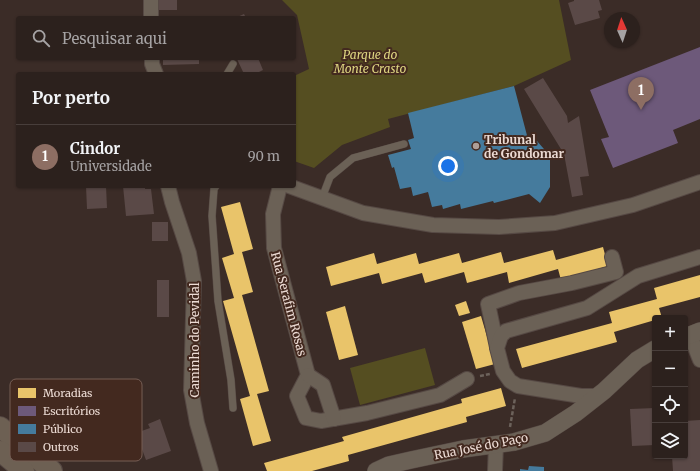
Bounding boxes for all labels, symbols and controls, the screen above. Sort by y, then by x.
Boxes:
north arrow [604,12,640,48]
search box [16,16,296,60]
icon: search [30,27,52,49]
text: Pesquisar aqui [62,29,167,48]
park label: Parque do Monte Crasto [333,47,406,76]
pin: 1 [628,77,654,110]
text: Por perto [32,87,110,109]
place label: Tribunal de Gondomar [484,132,564,161]
text: Cindor [70,139,120,158]
marker: Tribunal de Gondomar [471,141,481,151]
text: 1 [42,148,48,165]
text: 90 m [248,148,280,165]
your location [438,156,458,176]
text: Universidade [70,158,152,175]
street label: Rua Serafim Rosas [268,250,310,358]
street label: Caminho do Pevidal [187,282,202,398]
map controls [652,315,688,459]
button: + [652,315,688,351]
button: − [652,351,688,387]
legend [10,379,142,461]
text: Moradias [43,386,93,400]
button: locate [652,387,688,423]
text: Escritórios [43,404,100,418]
text: Público [43,422,83,436]
button: layers [652,423,688,459]
street label: Rua José do Paço [433,430,529,462]
text: Outros [43,440,79,454]

